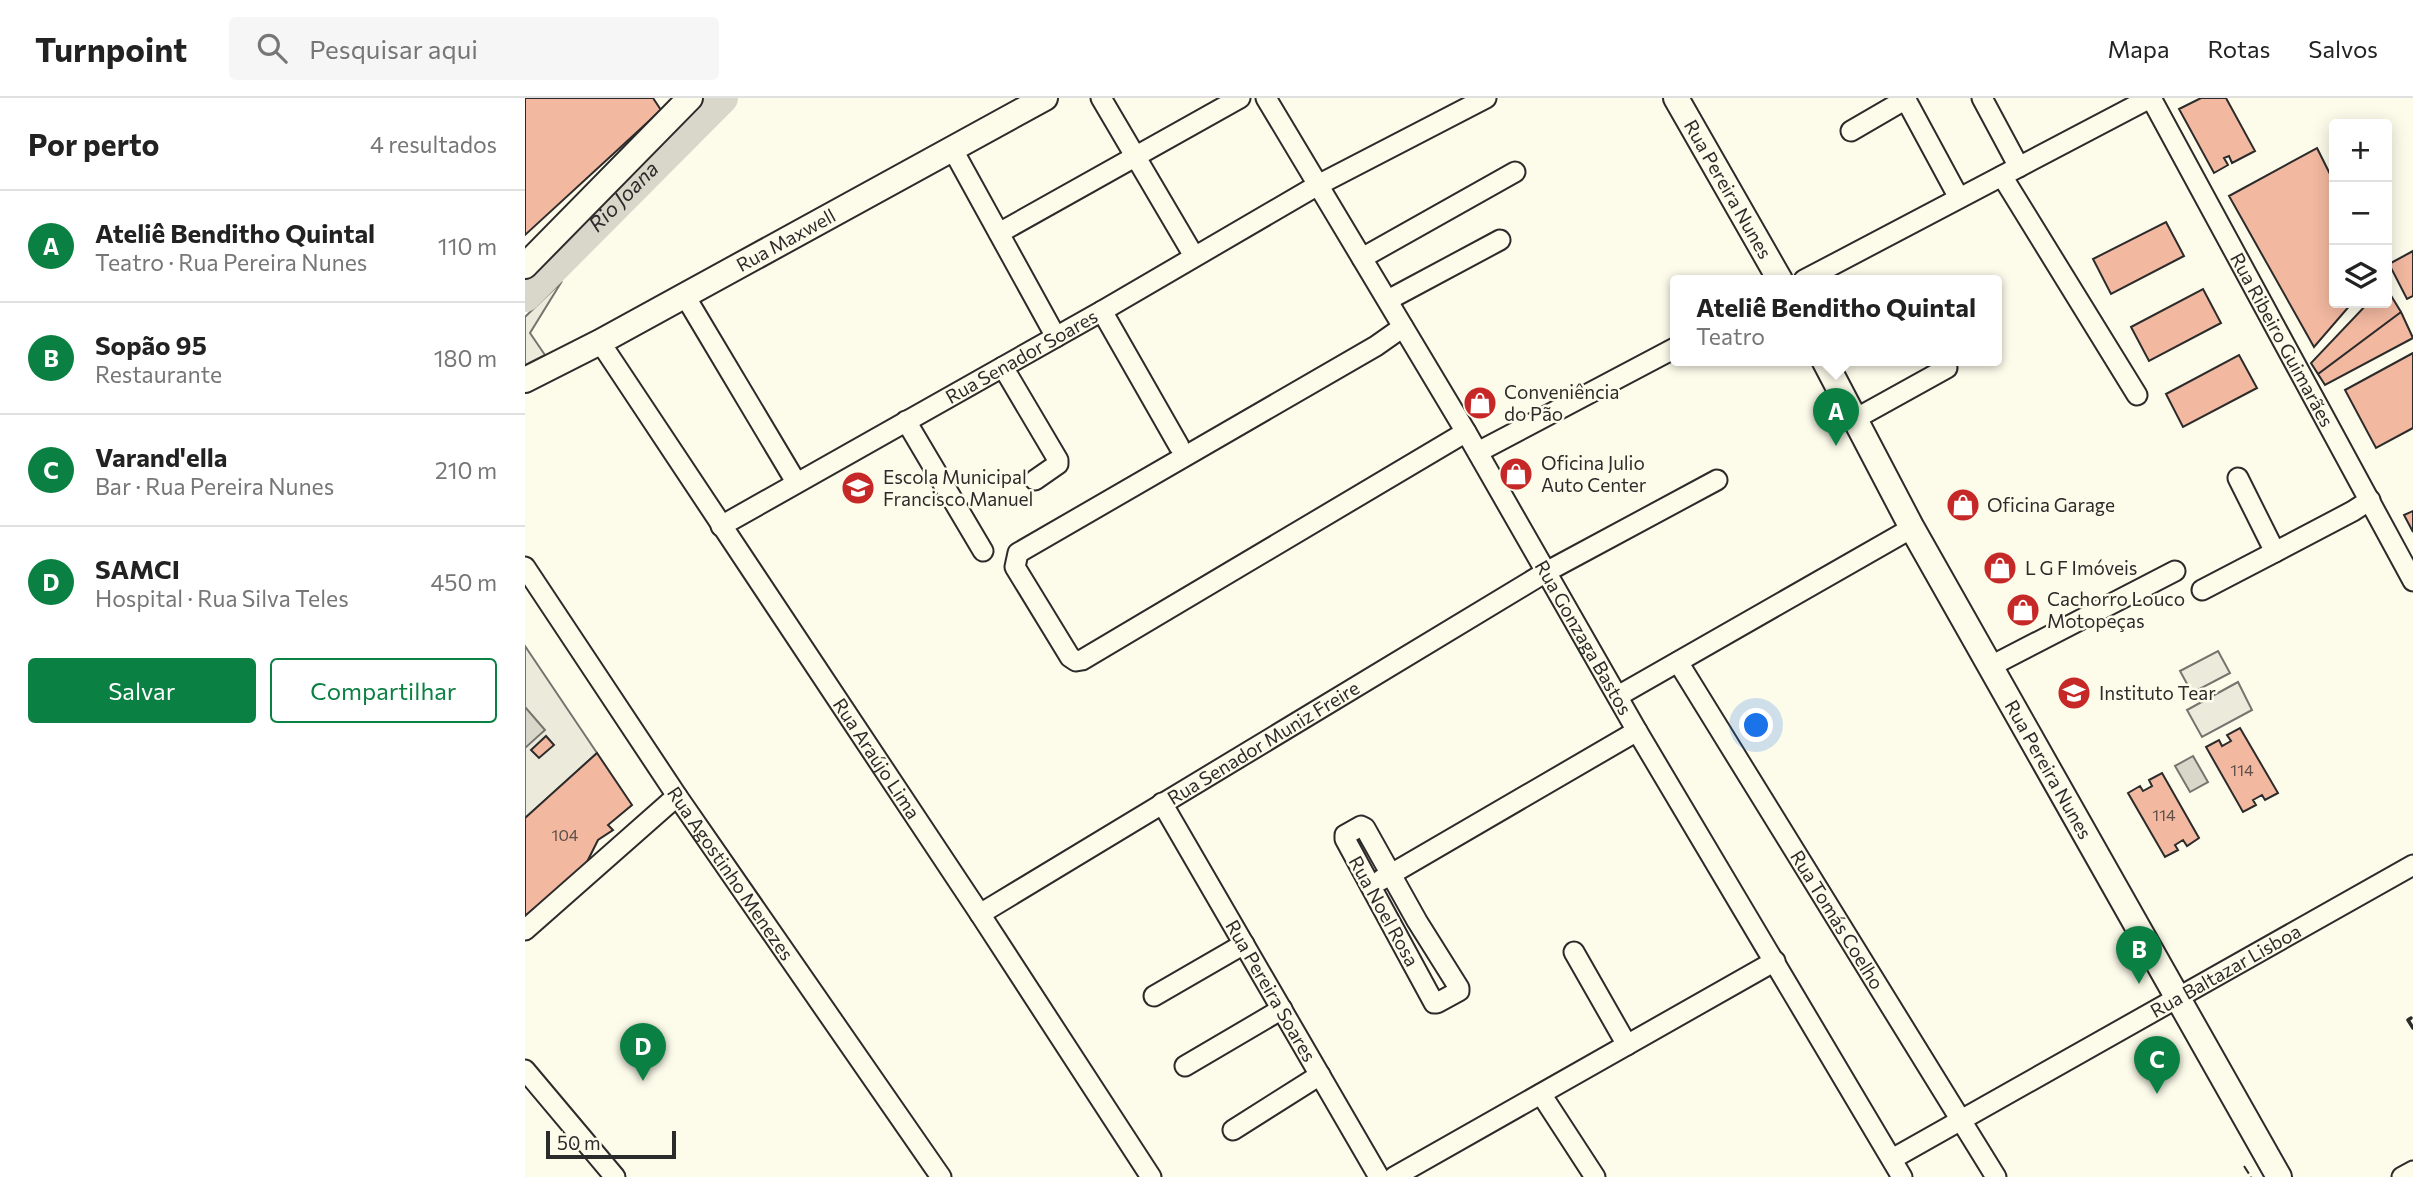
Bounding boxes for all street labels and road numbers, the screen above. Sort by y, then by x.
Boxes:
street label: Rua Pereira Nunes [1680,115,1777,262]
street label: Rua Maxwell [732,203,839,276]
street label: Rua Ribeiro Guimarães [2226,248,2339,431]
street label: Rua Senador Soares [941,304,1101,408]
street label: Rua Gonzaga Bastos [1531,556,1637,719]
street label: Rua Senador Muniz Freire [1163,676,1363,809]
street label: Rua Araújo Lima [829,693,925,823]
street label: Rua Pereira Nunes [2001,696,2097,843]
street label: Rua Agostinho Menezes [663,782,799,964]
street label: Rua Tomás Coelho [1786,846,1889,993]
street label: Rua Noel Rosa [1345,851,1424,970]
street label: Rua Pereira Soares [1221,915,1321,1065]
street label: Rua Baltazar Lisboa [2146,919,2305,1022]

